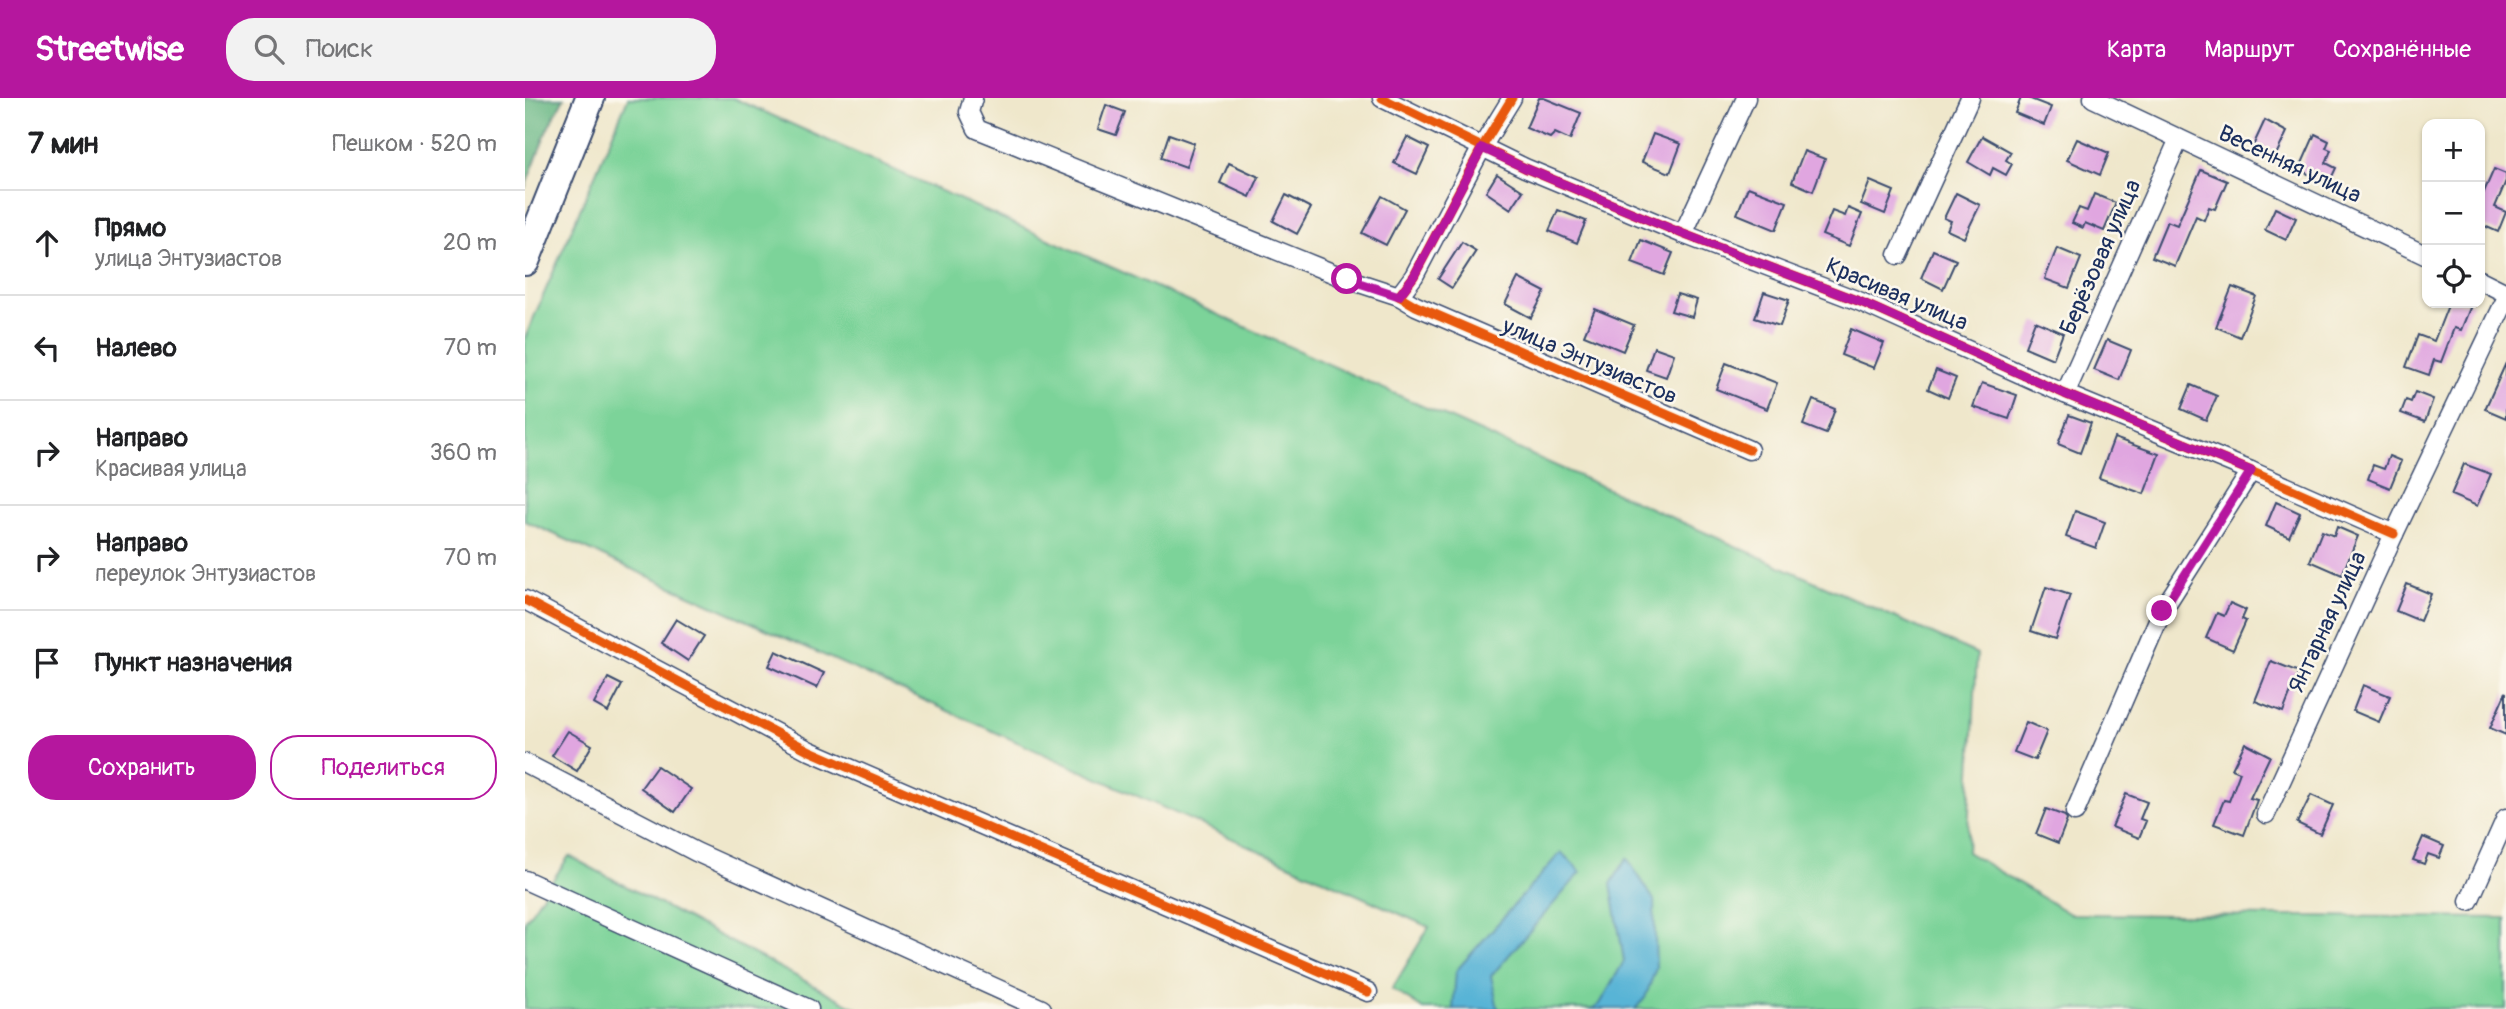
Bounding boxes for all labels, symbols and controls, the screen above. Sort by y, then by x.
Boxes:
search box [226,18,716,81]
text: Streetwise [35,29,184,70]
icon: search [250,30,288,68]
text: Поиск [306,33,373,65]
text: Карта [2107,35,2166,64]
text: Маршрут [2204,35,2295,64]
text: Сохранённые [2333,35,2471,64]
street label: Весенняя улица [2214,118,2366,210]
map controls [2422,119,2485,308]
button: + [2422,119,2485,182]
text: 7 мин [28,125,98,162]
text: Пешком · 520 m [332,129,497,158]
street label: Берёзовая улица [2053,175,2147,339]
button: − [2422,182,2485,245]
text: Прямо [95,212,166,244]
icon: ahead [28,224,66,262]
text: 20 m [443,228,497,257]
text: улица Энтузиастов [95,244,282,273]
button: locate [2422,245,2485,308]
street label: Красивая улица [1821,251,1973,337]
route start [1331,263,1362,294]
street label: улица Энтузиастов [1497,311,1682,411]
icon: left [28,329,66,367]
text: Налево [95,332,177,364]
text: 70 m [444,333,497,362]
text: Направо [95,422,188,454]
icon: right [28,434,66,472]
text: 360 m [430,438,497,467]
text: Красивая улица [95,454,247,483]
text: Направо [95,527,188,559]
icon: right [28,539,66,577]
text: 70 m [444,543,497,572]
street label: Янтарная улица [2282,546,2372,698]
text: переулок Энтузиастов [95,559,316,588]
route end [2146,595,2177,626]
icon: arrive [28,644,66,682]
text: Пункт назначения [95,647,292,679]
button: Сохранить [28,735,256,800]
button: Поделиться [270,735,497,800]

